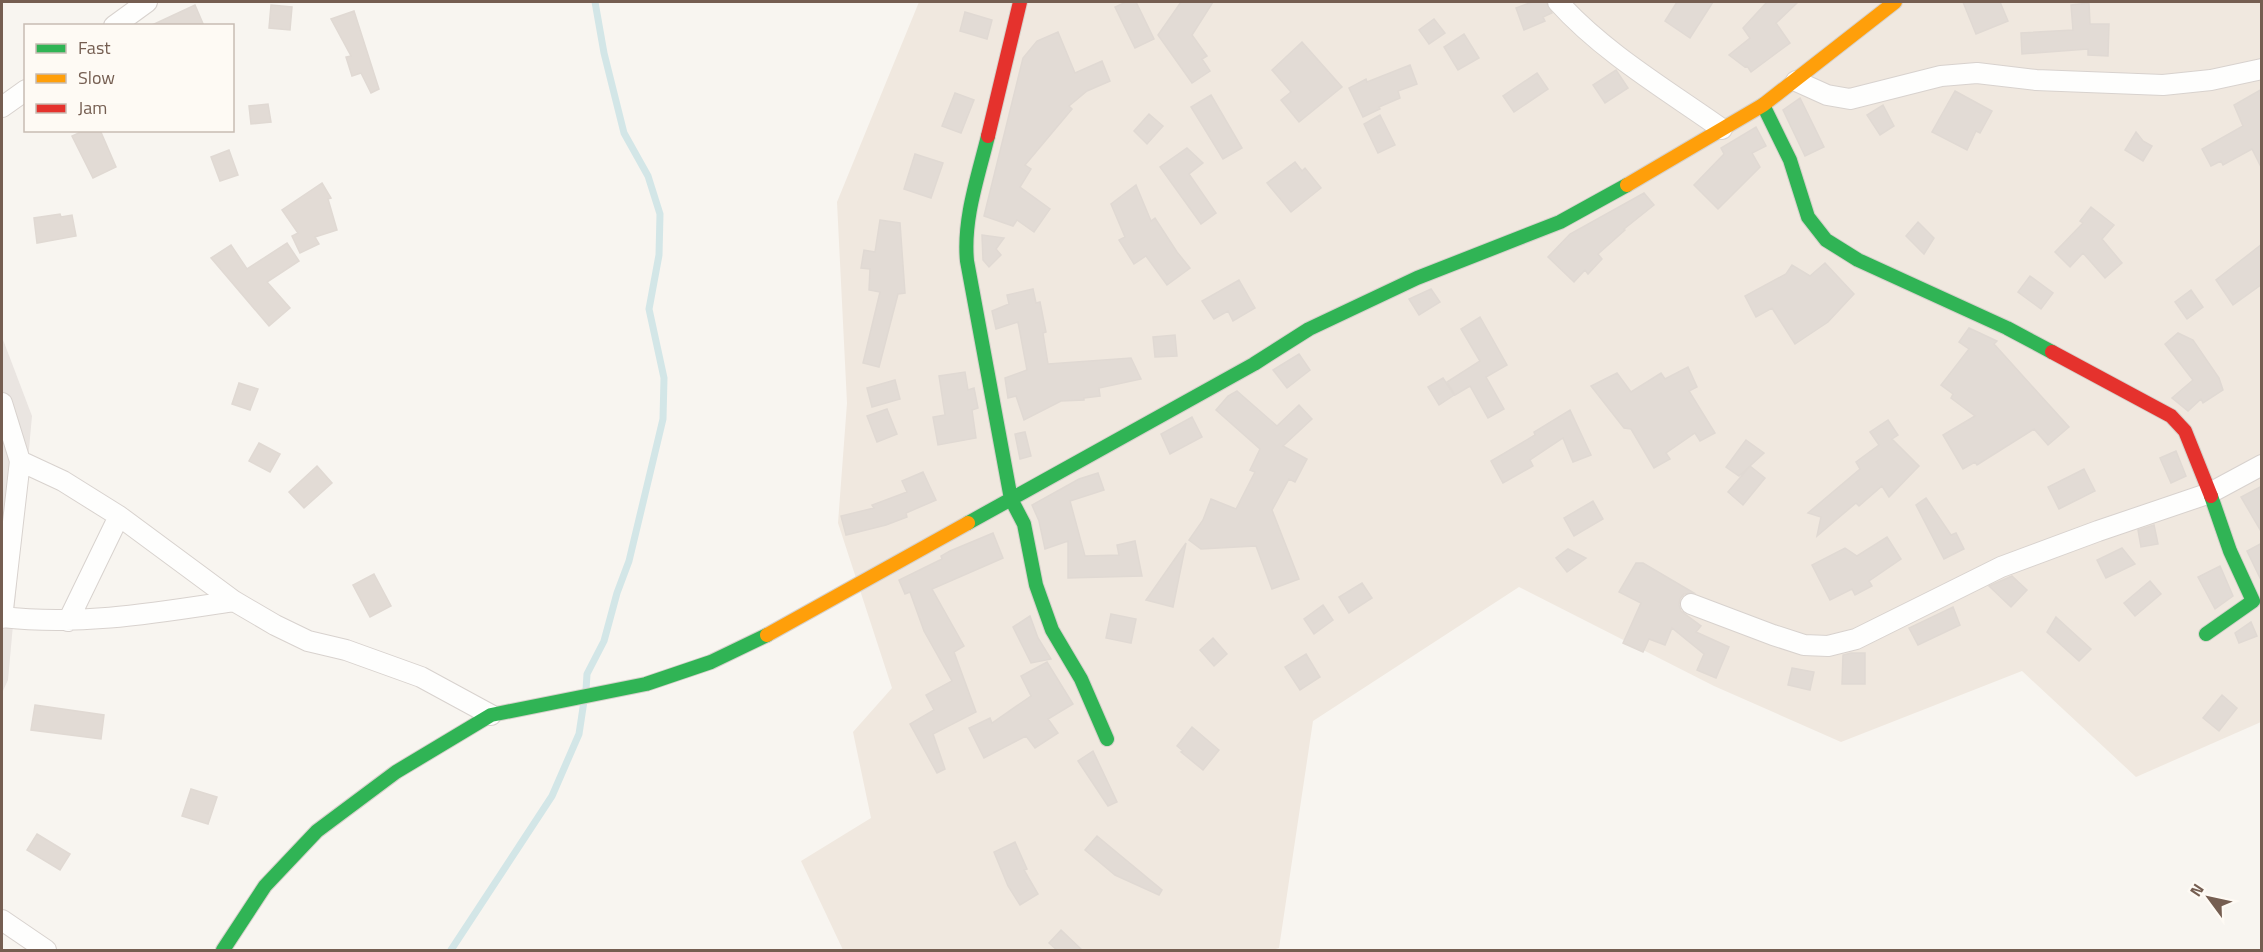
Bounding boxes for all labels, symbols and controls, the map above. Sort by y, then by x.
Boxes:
legend [24,24,234,132]
text: Fast [78,34,111,61]
text: Slow [78,64,115,91]
text: Jam [78,94,107,121]
north arrow [2179,868,2239,928]
text: N [2183,879,2210,901]

